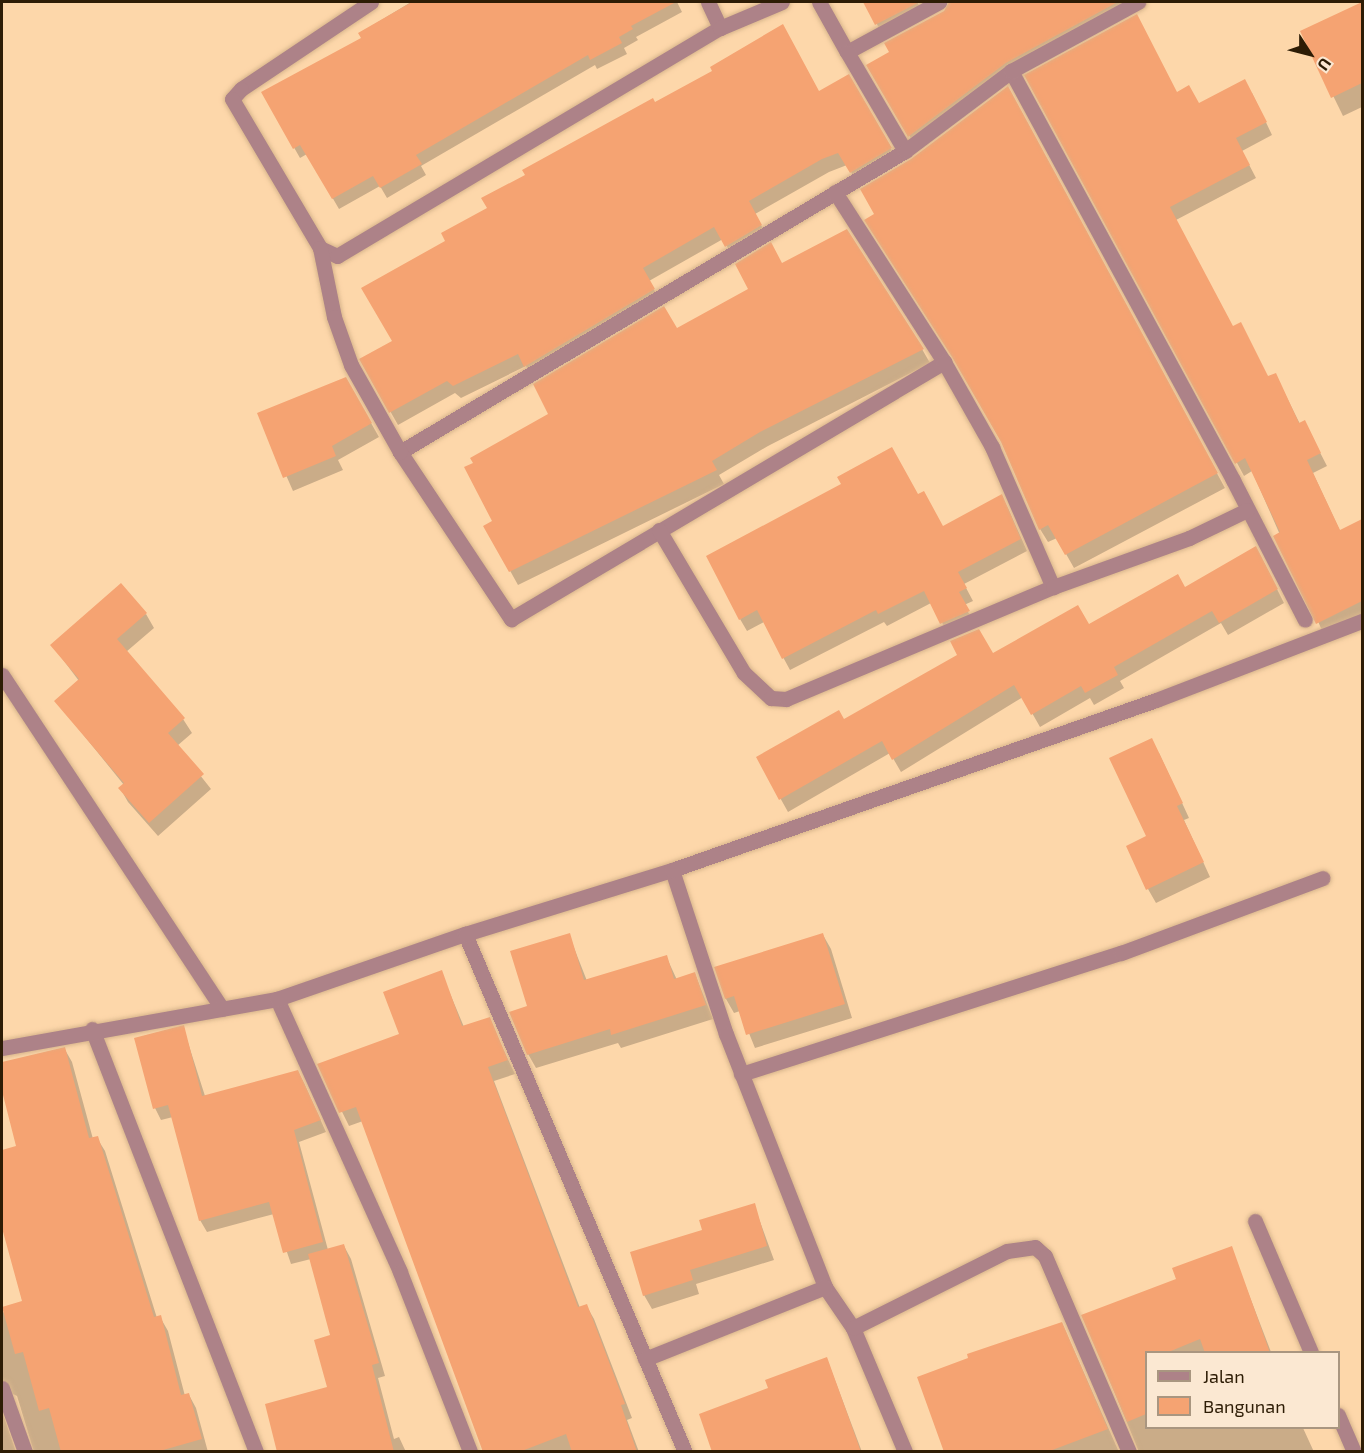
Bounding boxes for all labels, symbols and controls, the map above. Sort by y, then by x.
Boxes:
north arrow [1280,24,1340,84]
text: U [1314,55,1336,75]
legend [1145,1351,1340,1429]
text: Jalan [1203,1365,1245,1387]
text: Bangunan [1203,1395,1286,1417]

